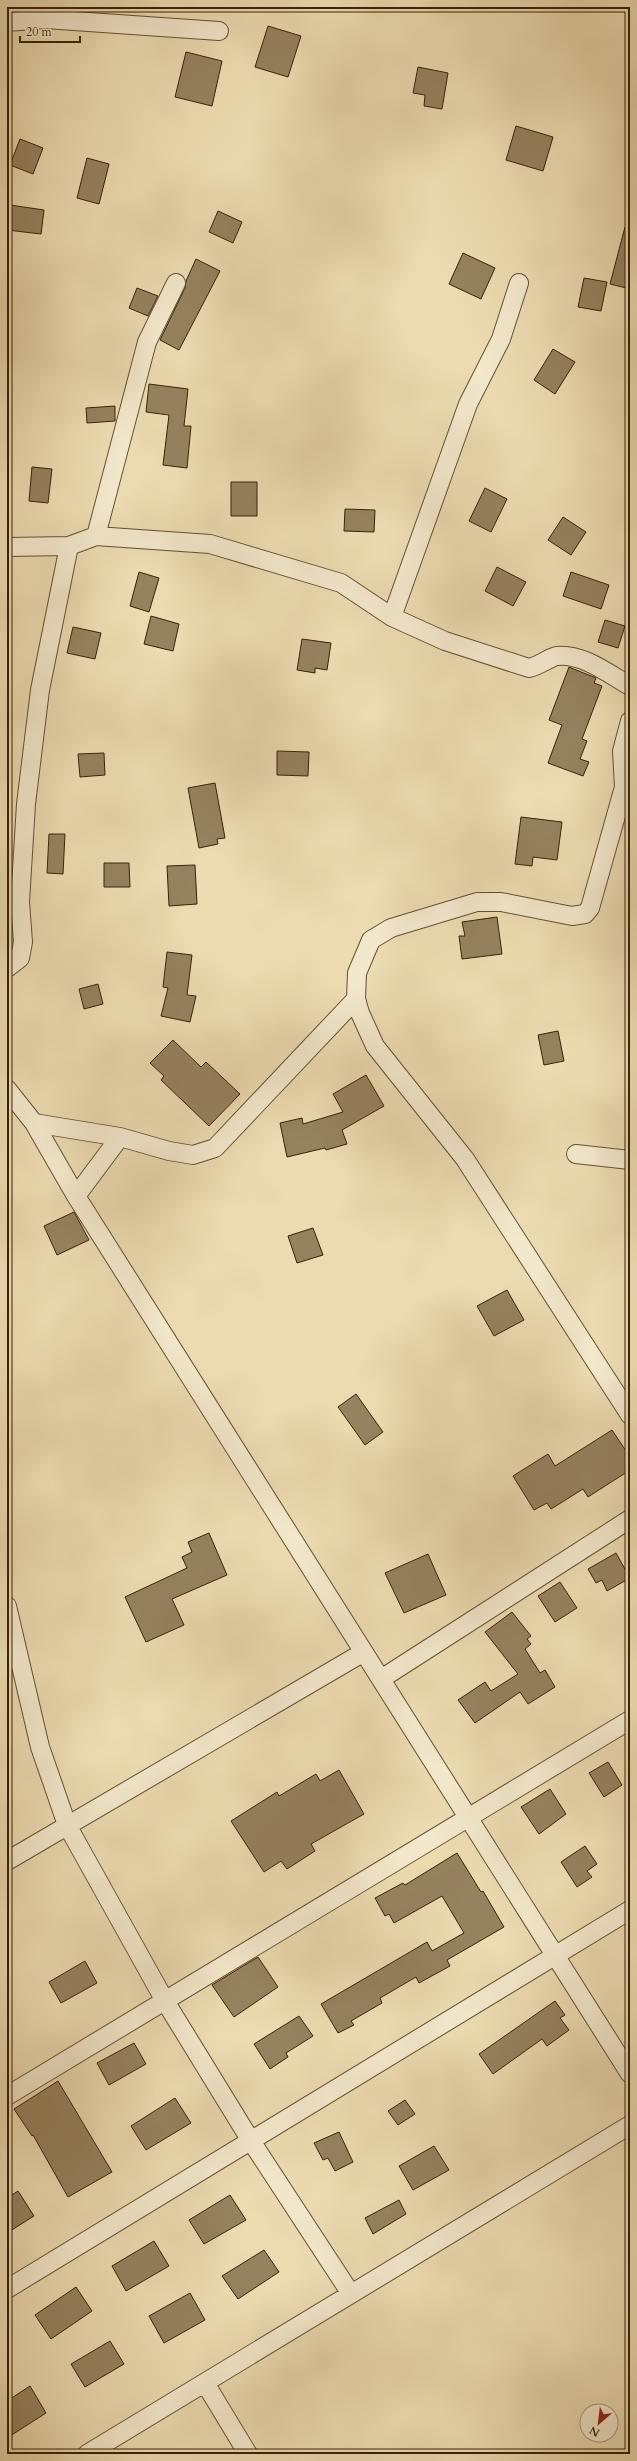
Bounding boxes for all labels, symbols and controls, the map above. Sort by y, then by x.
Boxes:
scale bar [20,18,80,44]
text: 20 m [26,24,53,40]
north arrow [579,2403,619,2443]
text: N [586,2422,602,2440]

